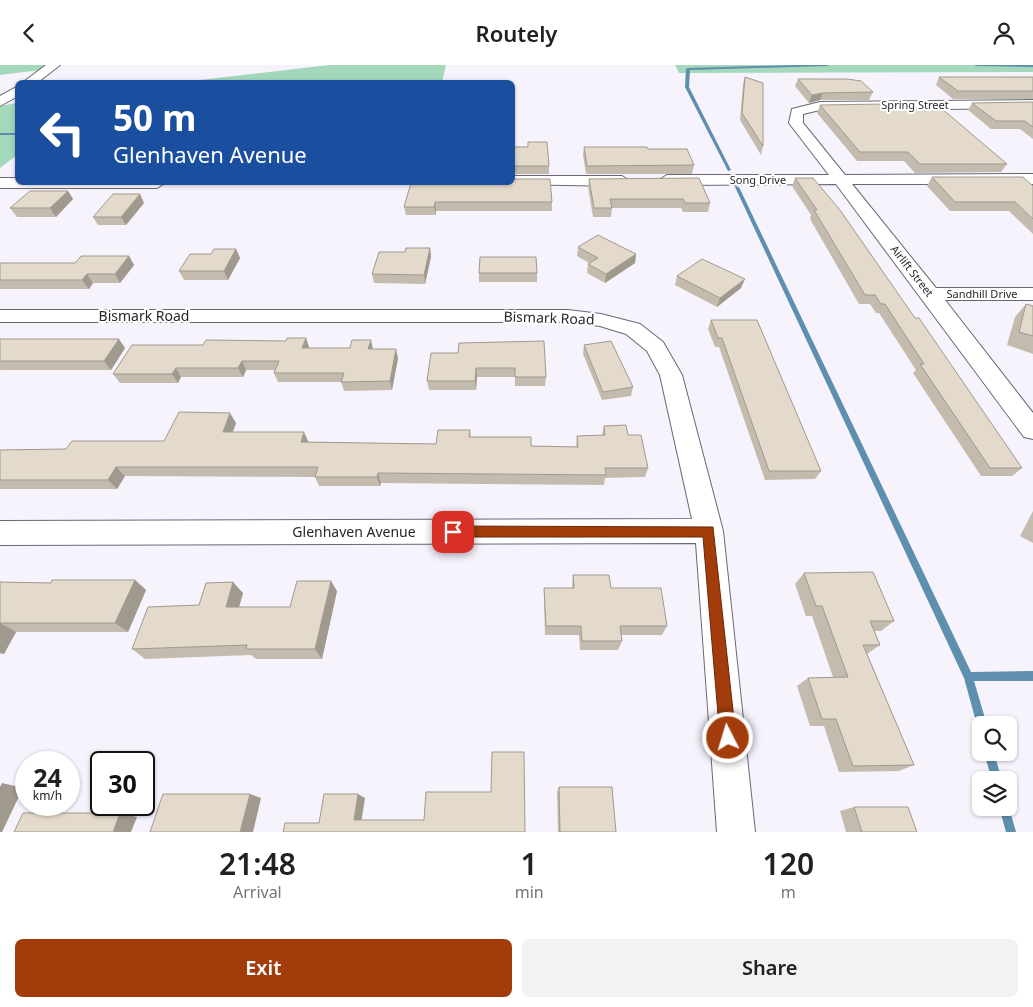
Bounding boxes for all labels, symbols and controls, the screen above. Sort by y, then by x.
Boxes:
text: Routely [476,18,557,48]
icon: back [15,19,43,47]
icon: person [990,19,1018,47]
text: 50 m [113,94,196,141]
street label: Spring Street [881,97,949,112]
icon: left [30,100,95,165]
text: Glenhaven Avenue [113,139,307,169]
street label: Song Drive [730,172,786,187]
street label: Airlift Street [888,242,937,300]
street label: Sandhill Drive [946,286,1018,301]
street label: Bismark Road [99,306,189,325]
street label: Bismark Road [503,306,595,329]
pin [432,511,474,553]
icon: arrive [439,518,467,546]
street label: Glenhaven Avenue [292,522,416,541]
position arrow [701,711,753,763]
map controls [972,716,1017,816]
button: search [972,716,1017,761]
speed limit sign: 30 [90,751,155,816]
text: 24 [33,760,62,794]
button: layers [972,771,1017,816]
text: km/h [33,787,62,804]
text: 21:48 [219,843,296,884]
text: 1 [521,843,538,884]
text: 120 [763,843,814,884]
text: Arrival [233,881,282,903]
text: min [515,881,544,903]
text: m [781,881,796,903]
button: Exit [15,939,512,997]
button: Share [522,939,1018,997]

